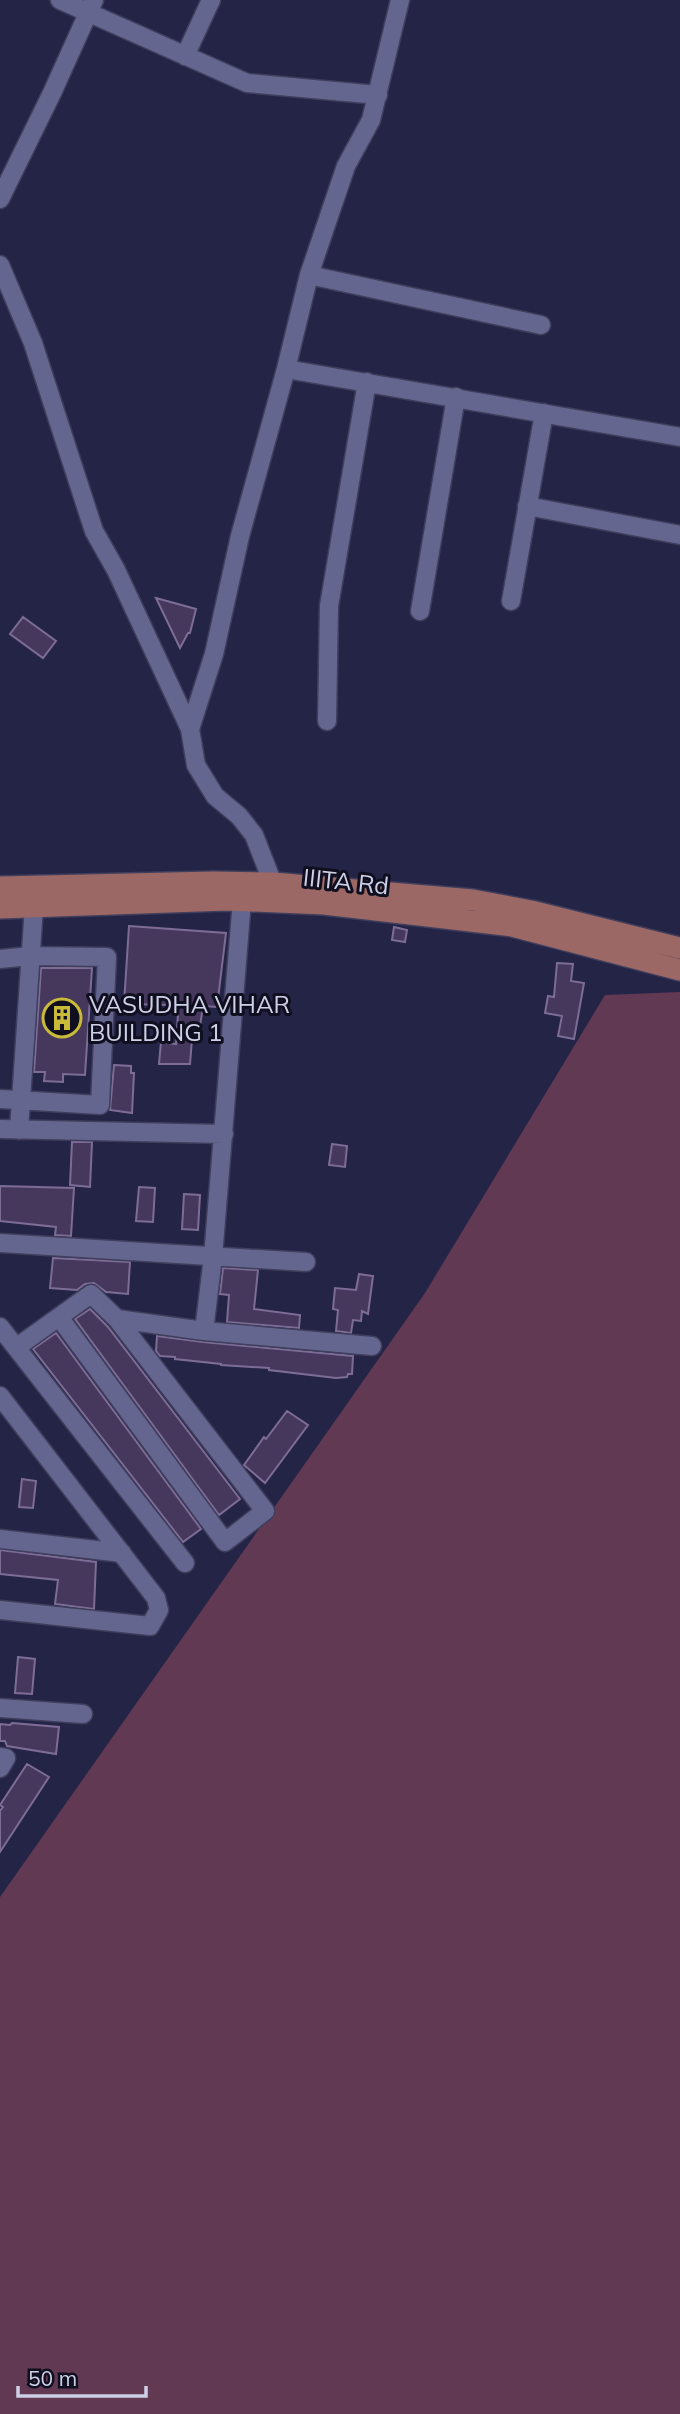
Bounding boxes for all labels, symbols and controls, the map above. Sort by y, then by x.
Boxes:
street label: IIITA Rd [302,862,390,900]
place label: VASUDHA VIHAR BUILDING 1 [89,989,290,1047]
building icon: VASUDHA VIHAR BUILDING 1 [41,997,83,1039]
scale bar [18,2354,145,2398]
text: 50 m [28,2365,77,2391]

